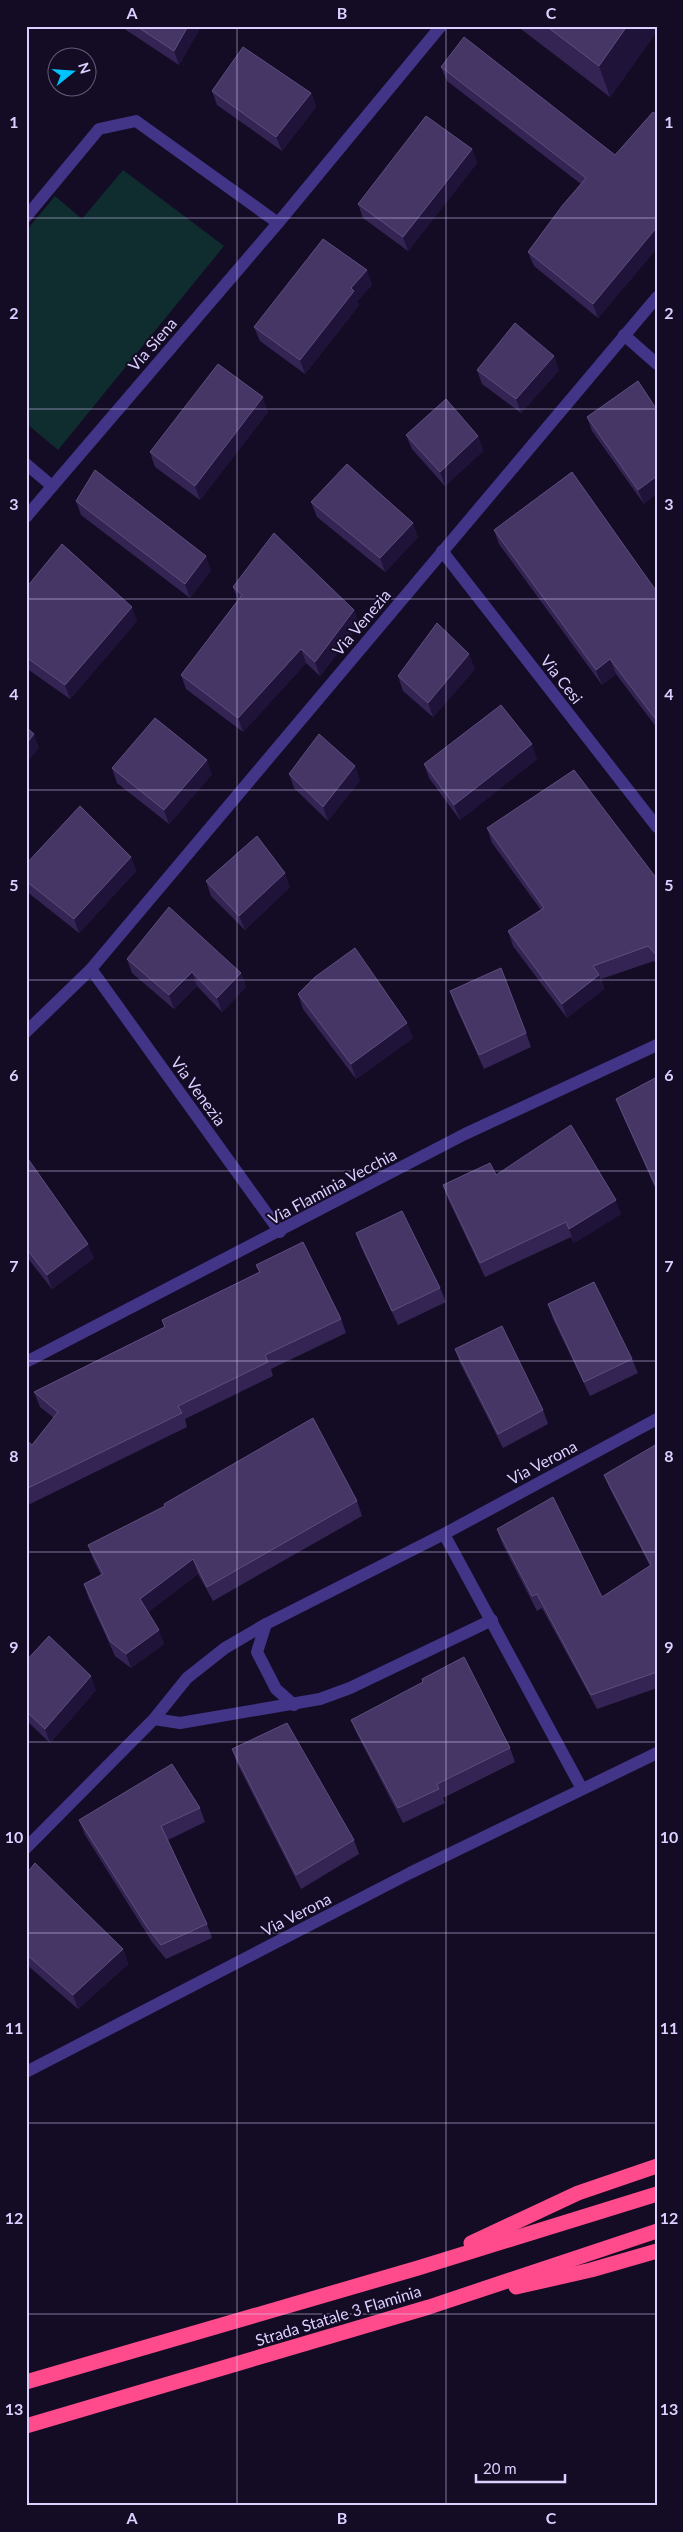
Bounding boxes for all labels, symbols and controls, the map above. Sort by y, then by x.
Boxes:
text: A [125,3,138,22]
text: B [337,3,347,22]
text: C [546,3,557,22]
north arrow [48,48,98,98]
text: N [75,60,95,76]
text: 1 [9,112,19,131]
text: 1 [664,112,674,131]
text: 2 [9,303,19,322]
text: 2 [664,303,674,322]
street label: Via Siena [124,313,180,375]
text: 3 [9,494,19,513]
text: 3 [664,494,674,513]
street label: Via Venezia [328,585,394,659]
street label: Via Cesi [537,651,587,707]
text: 4 [9,684,19,703]
text: 4 [664,684,674,703]
text: 5 [9,875,19,894]
text: 5 [664,875,674,894]
street label: Via Venezia [168,1053,230,1129]
text: 6 [9,1065,19,1084]
text: 6 [664,1065,674,1084]
street label: Via Flaminia Vecchia [265,1144,399,1228]
text: 7 [9,1256,19,1275]
text: 7 [664,1256,674,1275]
street label: Via Verona [504,1436,580,1488]
text: 8 [9,1446,19,1465]
text: 8 [664,1446,674,1465]
text: 9 [9,1637,19,1656]
text: 9 [664,1637,674,1656]
text: 10 [5,1827,23,1846]
text: 10 [660,1827,678,1846]
street label: Via Verona [258,1888,334,1940]
text: 11 [5,2018,23,2037]
text: 11 [660,2018,678,2037]
text: 12 [5,2208,23,2227]
text: 12 [660,2208,678,2227]
street label: Strada Statale 3 Flaminia [253,2281,423,2349]
text: 13 [5,2399,23,2418]
text: 13 [660,2399,678,2418]
scale bar [476,2452,564,2484]
text: 20 m [483,2459,517,2477]
text: A [125,2508,138,2527]
text: B [337,2508,347,2527]
text: C [546,2508,557,2527]

